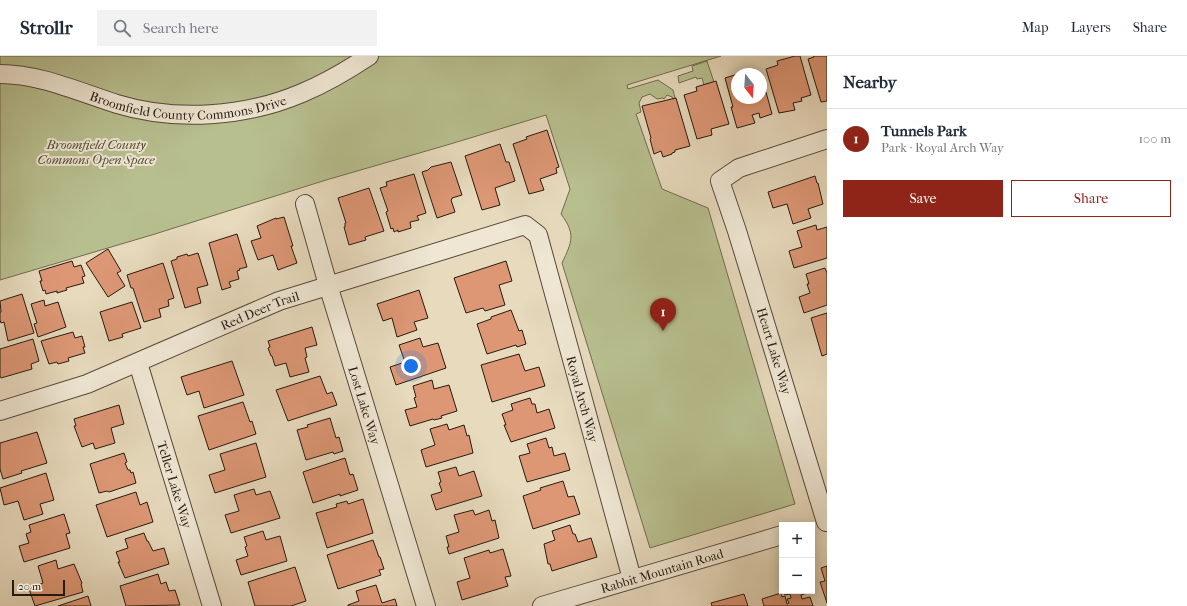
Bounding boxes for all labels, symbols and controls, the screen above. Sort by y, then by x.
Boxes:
search box [97,10,377,46]
text: Strollr [20,17,73,39]
icon: search [111,17,133,39]
text: Search here [143,19,219,37]
text: Map [1022,19,1049,36]
text: Layers [1071,19,1111,36]
text: Share [1133,19,1167,36]
north arrow [731,68,767,104]
text: Nearby [843,72,897,92]
street label: Broomfield County Commons Drive [88,88,289,122]
text: Tunnels Park [881,122,967,140]
text: 1 [854,131,858,146]
text: 100 m [1138,131,1171,146]
park label: Broomfield County Commons Open Space [37,137,155,167]
text: Park · Royal Arch Way [881,140,1004,155]
button: Save [843,180,1003,217]
button: Share [1011,180,1171,217]
street label: Red Deer Trail [218,288,301,333]
pin: 1 [650,298,676,331]
street label: Heart Lake Way [754,306,795,397]
street label: Royal Arch Way [564,354,602,445]
your location [401,356,421,376]
street label: Lost Lake Way [346,364,384,447]
street label: Teller Lake Way [155,439,196,531]
map controls [779,522,815,594]
button: + [779,522,815,558]
street label: Rabbit Mountain Road [599,545,726,596]
button: − [779,558,815,594]
scale bar [12,578,65,597]
text: 20 m [18,580,41,593]

